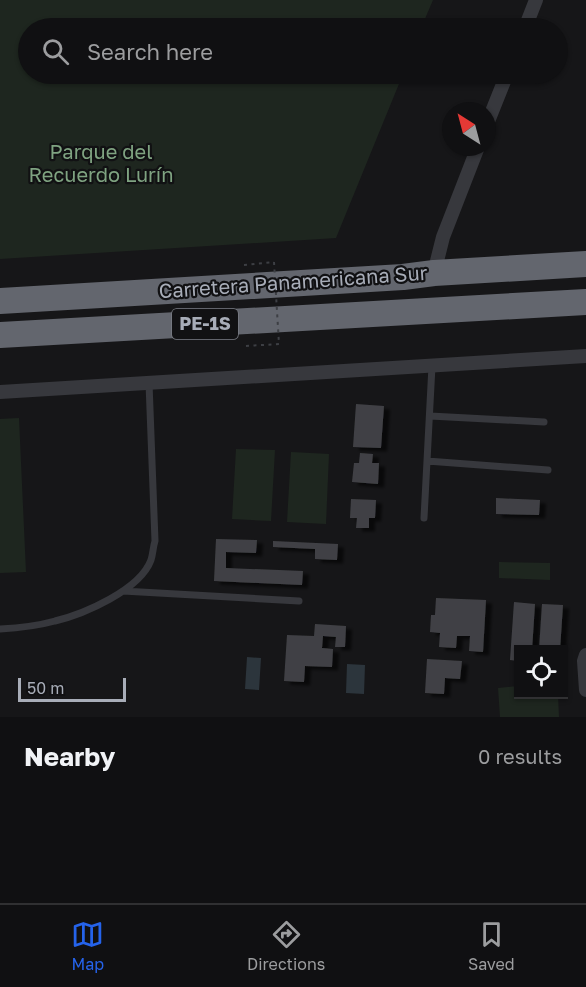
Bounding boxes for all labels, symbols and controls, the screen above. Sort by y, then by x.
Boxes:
search box [18,18,568,84]
icon: search [39,35,72,68]
text: Search here [87,38,213,65]
north arrow [442,102,496,156]
park label: Parque del Recuerdo Lurín [28,139,174,186]
street label: Carretera Panamericana Sur [158,260,428,302]
road number: PE-1S [172,309,238,339]
map controls [514,645,568,699]
button: locate [514,645,568,699]
scale bar [18,675,126,702]
text: 50 m [27,678,64,698]
text: Nearby [24,741,115,772]
text: 0 results [478,744,562,768]
tab: Map [71,918,104,974]
tab: Directions [247,918,325,974]
tab: Saved [468,918,515,974]

